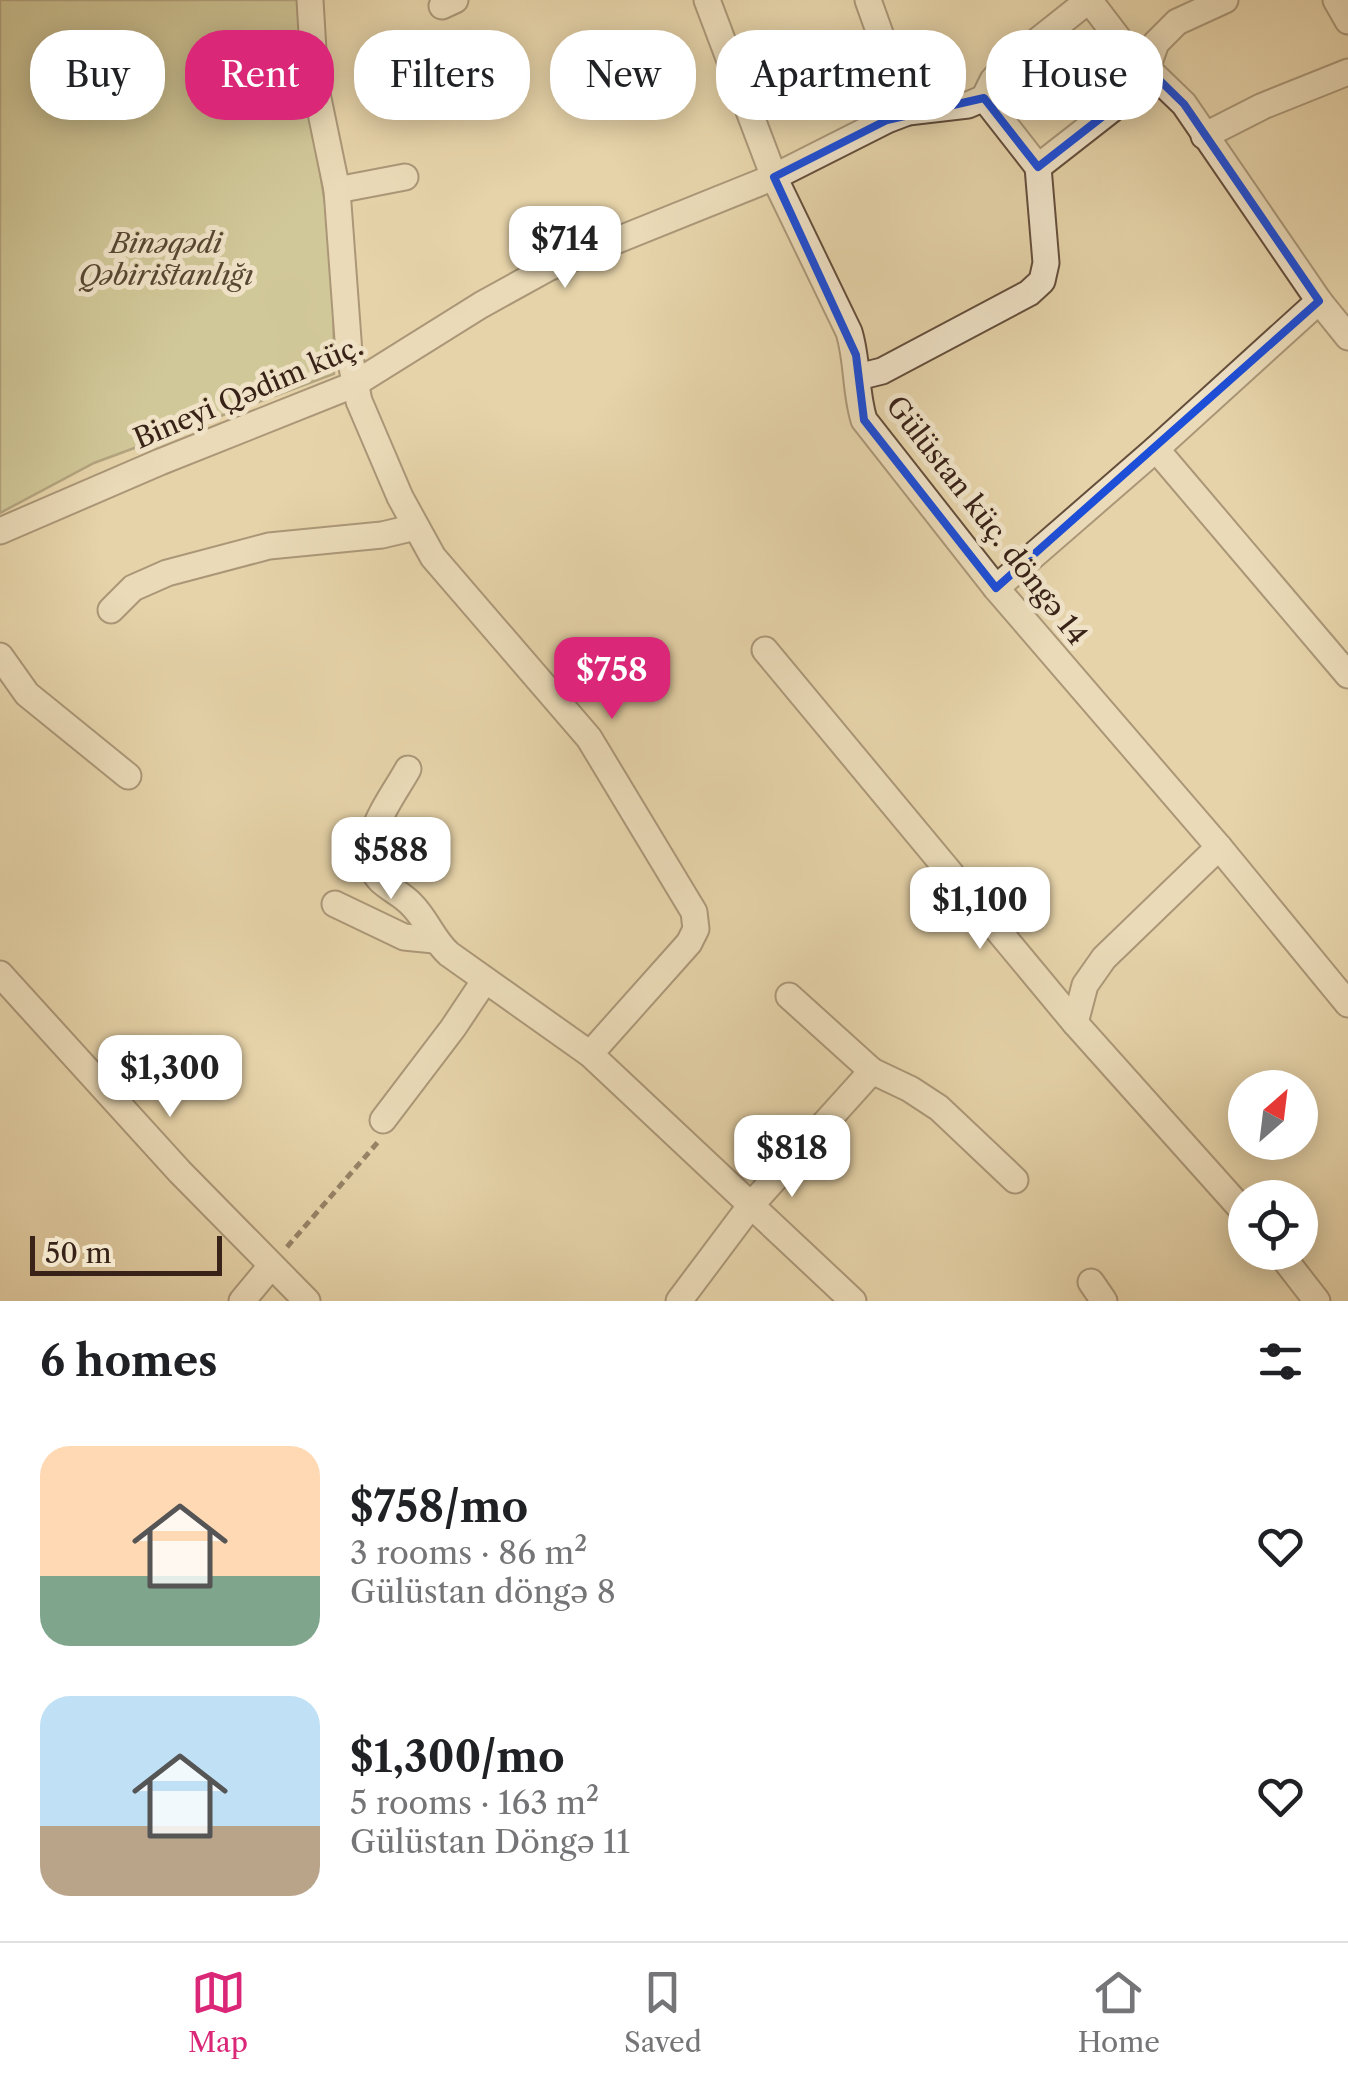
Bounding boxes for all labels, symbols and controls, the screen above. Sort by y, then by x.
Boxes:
chip: Buy [30,30,165,120]
chip: Rent [185,30,334,120]
chip: Filters [354,30,530,120]
chip: New [550,30,696,120]
chip: Apartment [716,30,966,120]
chip: House [986,30,1163,120]
pin: $714 [506,206,624,291]
text: $714 [531,219,599,258]
park label: Binəqədi Qəbiristanlığı [78,226,254,292]
street label: Bineyi Qədim küç. [128,328,368,456]
street label: Gülüstan küç. döngə 14 [879,389,1095,651]
pin: $758 [553,637,671,722]
text: $758 [576,650,648,689]
pin: $588 [332,817,450,902]
text: $588 [354,830,428,869]
pin: $1,100 [899,867,1061,952]
text: $1,100 [932,880,1028,919]
pin: $1,300 [89,1035,251,1120]
text: $1,300 [120,1048,220,1087]
north arrow [1228,1070,1318,1160]
map controls [1228,1070,1318,1270]
pin: $818 [733,1115,851,1200]
text: $818 [756,1128,828,1167]
button: locate [1228,1180,1318,1270]
scale bar [30,1231,222,1276]
text: 50 m [45,1236,112,1270]
icon: filters [1253,1334,1308,1389]
text: 6 homes [40,1335,218,1387]
text: $758/mo [350,1481,528,1533]
icon: home [120,1486,240,1606]
icon: heart [1253,1519,1308,1574]
text: 3 rooms · 86 m² [350,1533,587,1572]
text: Gülüstan döngə 8 [350,1572,616,1611]
text: $1,300/mo [350,1731,565,1783]
icon: home [120,1736,240,1856]
icon: heart [1253,1769,1308,1824]
text: 5 rooms · 163 m² [350,1783,599,1822]
text: Gülüstan Döngə 11 [350,1822,630,1861]
tab: Map [188,1965,248,2059]
tab: Saved [624,1965,702,2059]
tab: Home [1078,1965,1160,2059]

